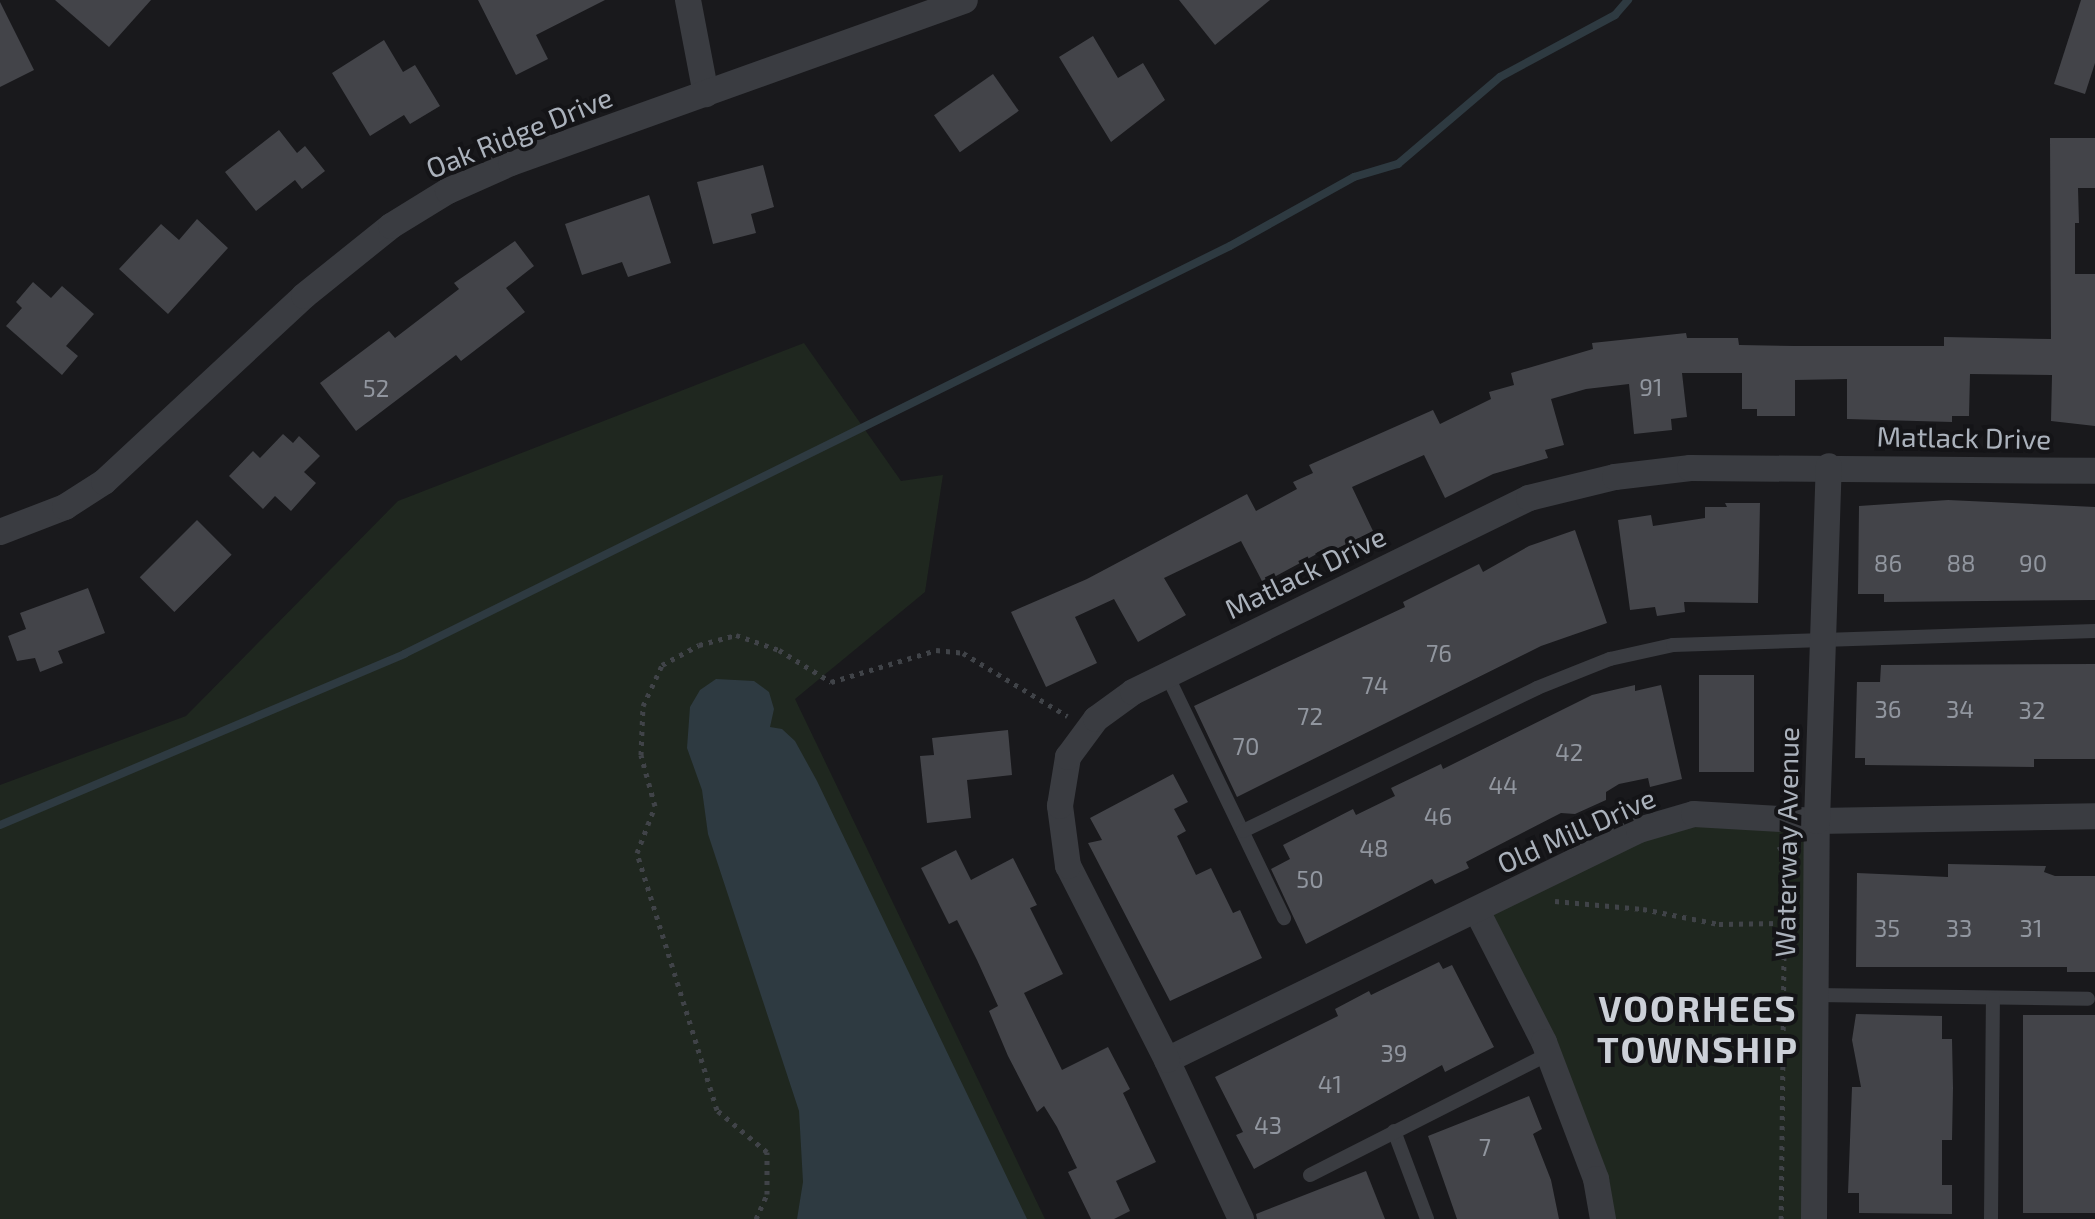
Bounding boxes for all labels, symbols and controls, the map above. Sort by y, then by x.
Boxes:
street label: Oak Ridge Drive [421,79,617,185]
house number: 91 [1639,373,1663,401]
house number: 52 [363,374,389,402]
street label: Matlack Drive [1876,419,2052,455]
street label: Matlack Drive [1219,519,1391,625]
house number: 86 [1874,549,1902,577]
house number: 88 [1946,549,1976,577]
house number: 90 [2019,549,2047,577]
house number: 76 [1426,639,1452,667]
house number: 74 [1361,671,1389,699]
house number: 36 [1874,695,1902,723]
house number: 34 [1946,695,1974,723]
house number: 32 [2019,696,2045,724]
house number: 72 [1297,702,1323,730]
street label: Waterway Avenue [1767,726,1805,958]
house number: 70 [1233,732,1259,760]
house number: 42 [1555,738,1583,766]
house number: 44 [1488,771,1518,799]
street label: Old Mill Drive [1491,780,1661,880]
house number: 46 [1424,802,1452,830]
house number: 48 [1359,834,1389,862]
house number: 50 [1296,865,1324,893]
house number: 35 [1874,914,1900,942]
house number: 33 [1946,914,1972,942]
house number: 31 [2020,914,2042,942]
district label: VOORHEES TOWNSHIP [1597,985,1799,1070]
house number: 39 [1380,1039,1408,1067]
house number: 41 [1318,1070,1342,1098]
house number: 43 [1254,1111,1282,1139]
house number: 7 [1479,1133,1491,1161]

